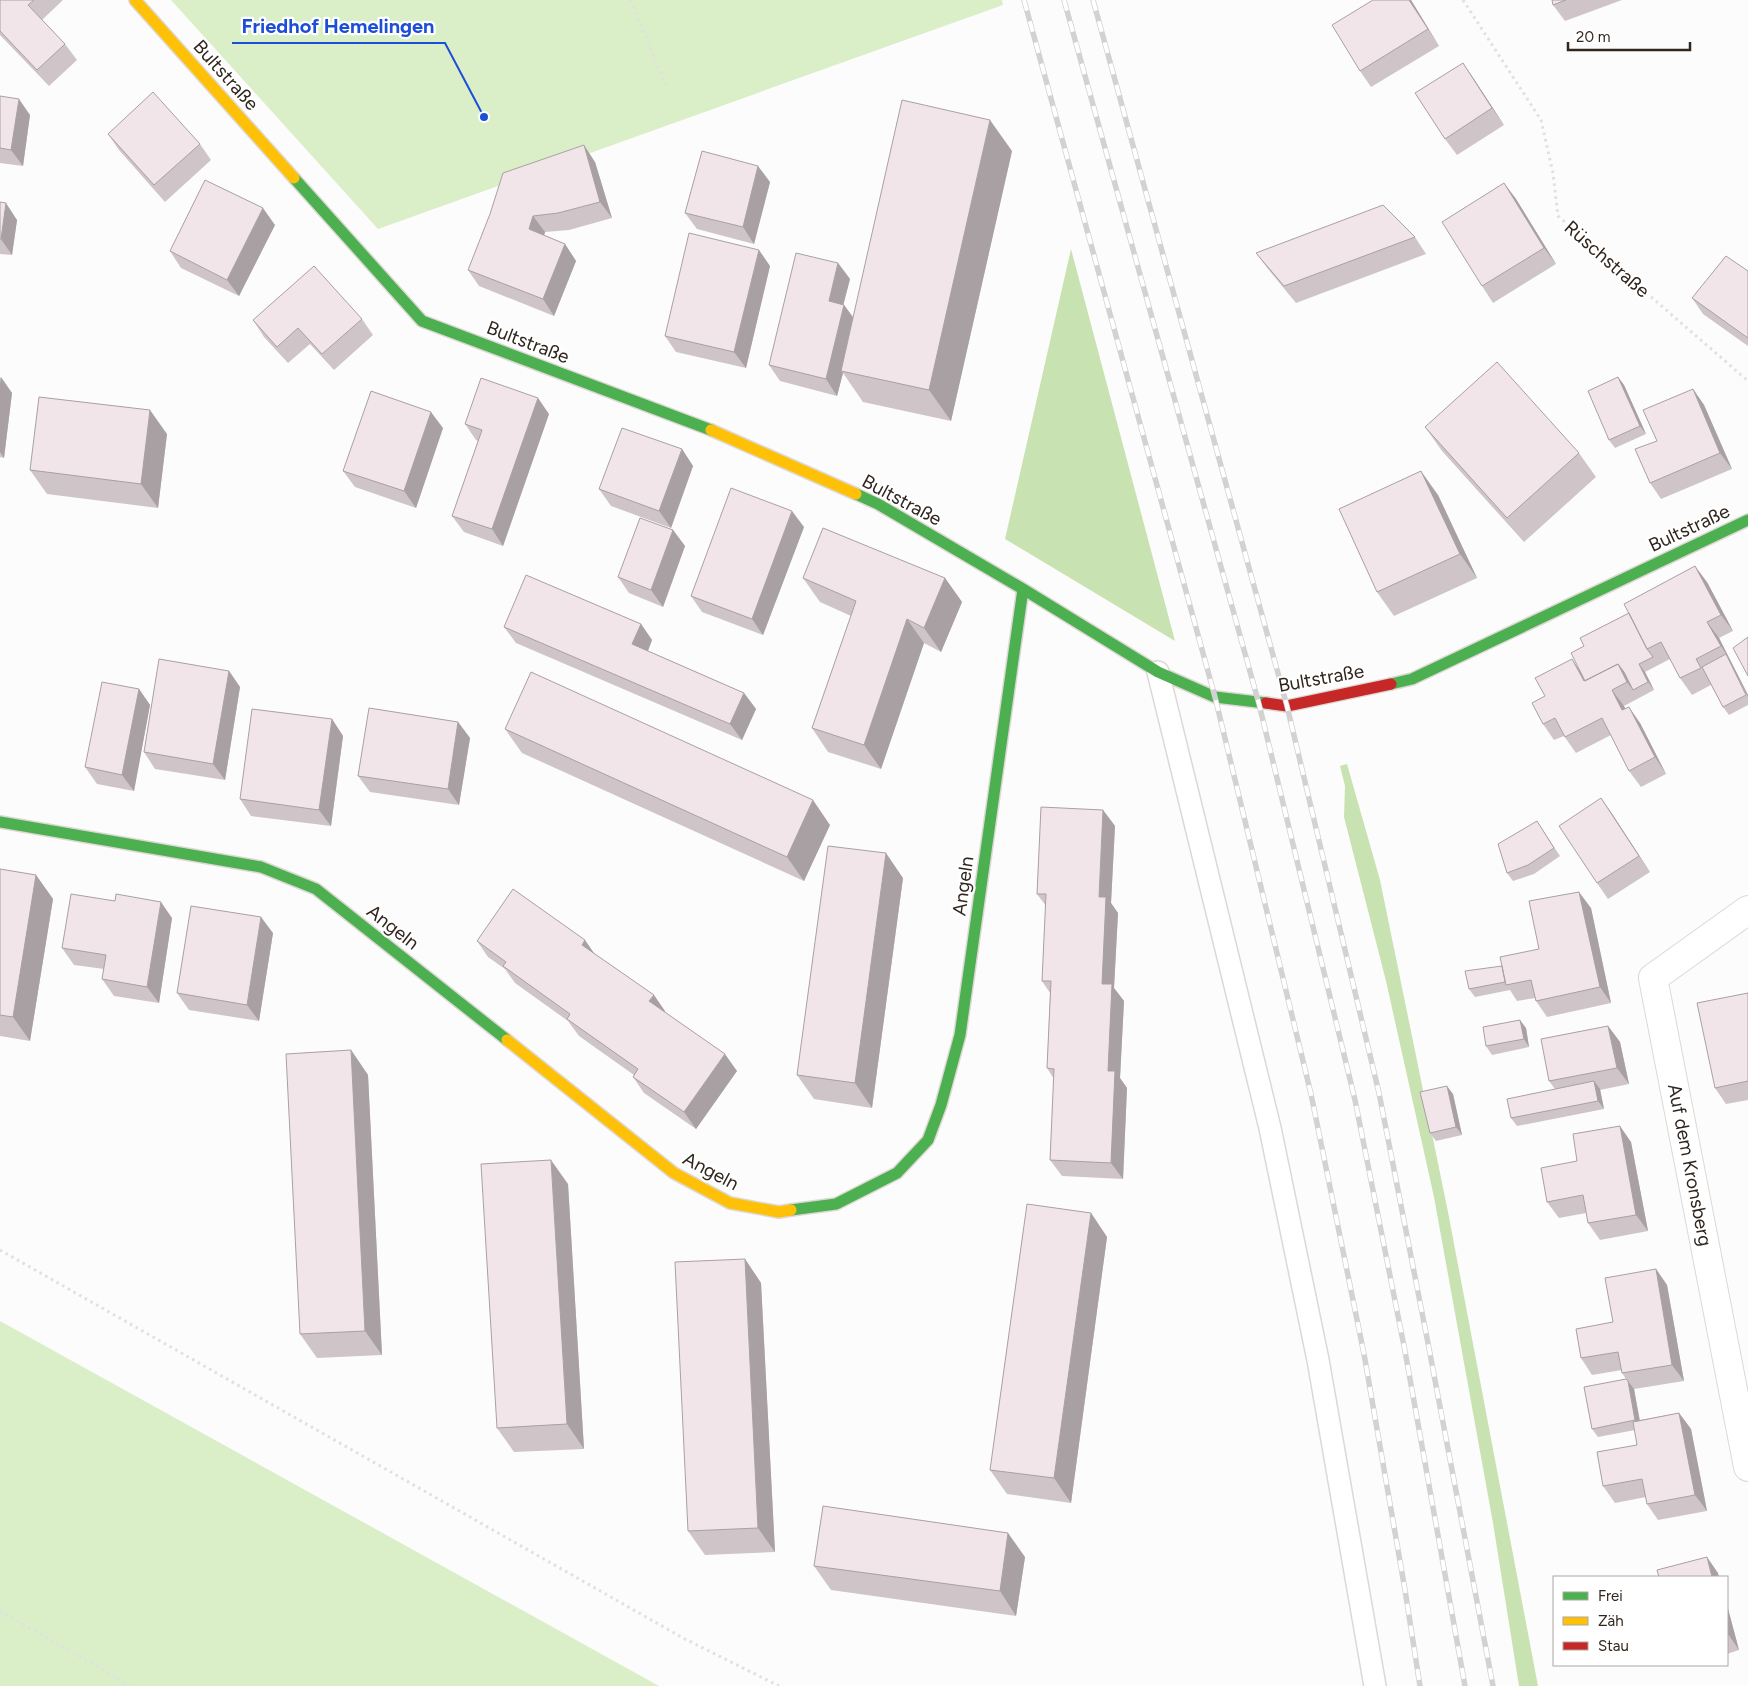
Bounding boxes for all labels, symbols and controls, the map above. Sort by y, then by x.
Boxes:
callout: Friedhof Hemelingen [232,8,445,43]
text: Friedhof Hemelingen [242,14,434,38]
scale bar [1568,20,1690,52]
text: 20 m [1576,28,1610,46]
street label: Bultstraße [188,35,264,115]
street label: Rüschstraße [1560,216,1654,302]
street label: Bultstraße [483,316,573,368]
street label: Bultstraße [858,469,946,531]
street label: Bultstraße [1645,499,1733,557]
street label: Bultstraße [1276,659,1366,697]
street label: Angeln [947,855,979,917]
street label: Angeln [362,900,424,954]
street label: Auf dem Kronsberg [1663,1082,1717,1248]
street label: Angeln [679,1147,743,1195]
legend [1553,1576,1728,1666]
text: Frei [1598,1587,1623,1605]
text: Zäh [1598,1612,1624,1630]
text: Stau [1598,1637,1629,1655]

